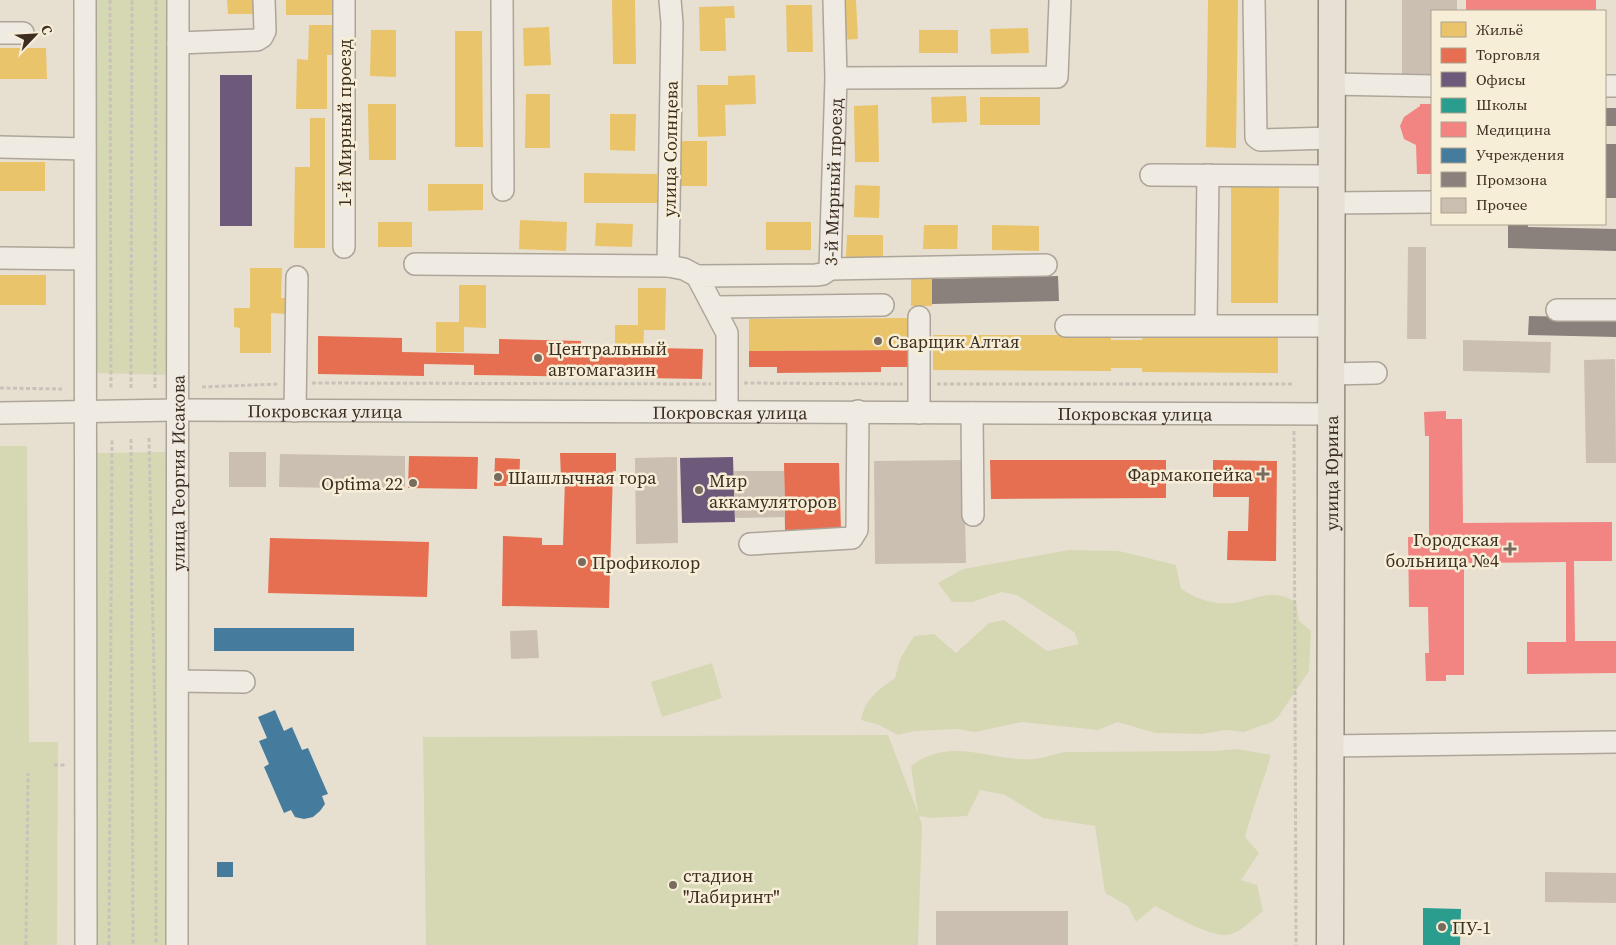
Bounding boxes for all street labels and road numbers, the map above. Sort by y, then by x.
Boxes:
street label: 1-й Мирный проезд [332,39,357,207]
street label: улица Солнцева [656,80,684,217]
street label: 3-й Мирный проезд [818,98,848,266]
street label: улица Георгия Исакова [165,374,190,571]
street label: Покровская улица [247,398,403,423]
street label: Покровская улица [652,399,808,425]
street label: Покровская улица [1057,401,1213,426]
street label: улица Юрина [1318,414,1344,531]

